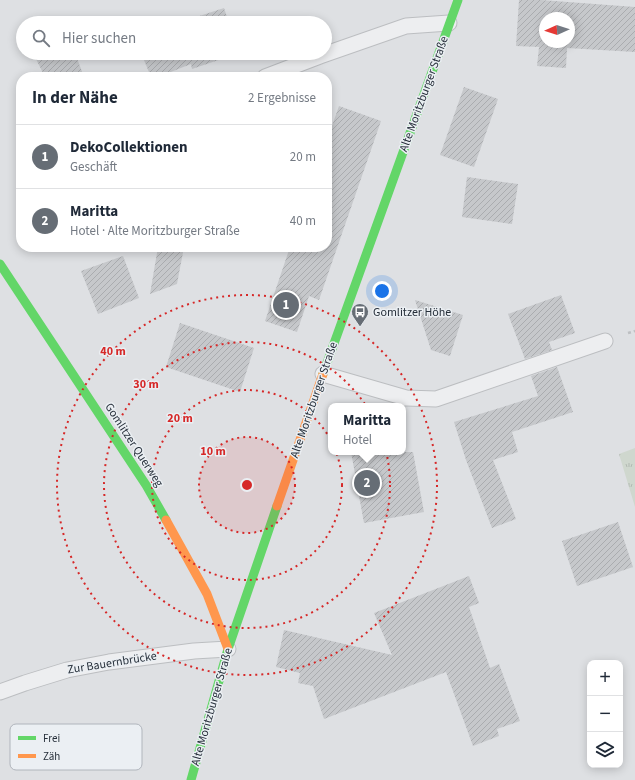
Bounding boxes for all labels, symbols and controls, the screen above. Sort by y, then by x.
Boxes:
north arrow [539,12,575,48]
search box [16,16,332,60]
icon: search [30,27,52,49]
text: Hier suchen [62,28,136,49]
street label: Alte Moritzburger Straße [395,34,453,154]
text: In der Nähe [32,86,118,110]
text: 2 Ergebnisse [248,89,316,107]
text: DekoCollektionen [70,137,188,158]
text: 1 [42,148,48,166]
text: 20 m [290,148,316,166]
text: Geschäft [70,158,117,176]
text: Maritta [70,201,118,222]
text: 2 [42,212,48,230]
text: 40 m [290,212,316,230]
text: Hotel · Alte Moritzburger Straße [70,222,240,240]
your location [372,281,392,301]
pin: 1 [273,290,299,320]
bus stop icon: Gomlitzer Höhe [350,302,370,327]
place label: Gomlitzer Höhe [373,304,451,321]
street label: Alte Moritzburger Straße [286,340,342,460]
text: 40 m [100,343,126,360]
text: 30 m [133,376,159,393]
street label: Gomlitzer Querweg [101,400,167,490]
popup [328,403,406,455]
text: 20 m [167,410,193,427]
text: Maritta [343,410,391,431]
text: Hotel [343,431,372,449]
text: 10 m [200,443,226,460]
pin: 2 [354,468,380,498]
centre of rings [240,478,254,492]
street label: Alte Moritzburger Straße [187,646,237,768]
street label: Zur Bauernbrücke [66,648,158,678]
map controls [587,660,623,768]
button: + [587,660,623,696]
button: − [587,696,623,732]
legend [10,724,142,770]
text: Frei [43,731,60,746]
button: layers [587,732,623,768]
text: Zäh [43,749,60,764]

